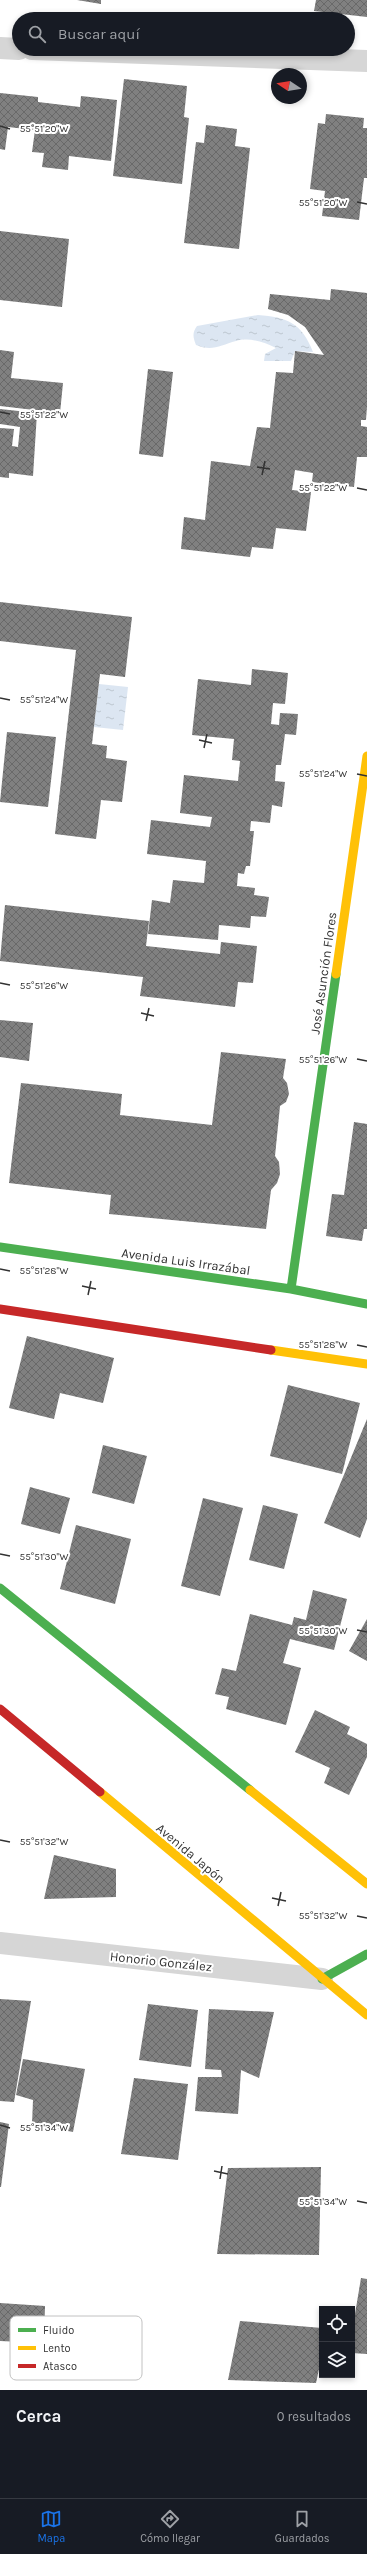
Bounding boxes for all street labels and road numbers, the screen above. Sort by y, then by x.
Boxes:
street label: José Asunción Flores [307,911,340,1035]
street label: Avenida Luis Irrazábal [121,1245,251,1278]
street label: Avenida Japón [153,1820,228,1886]
street label: Honorio González [109,1949,213,1974]

